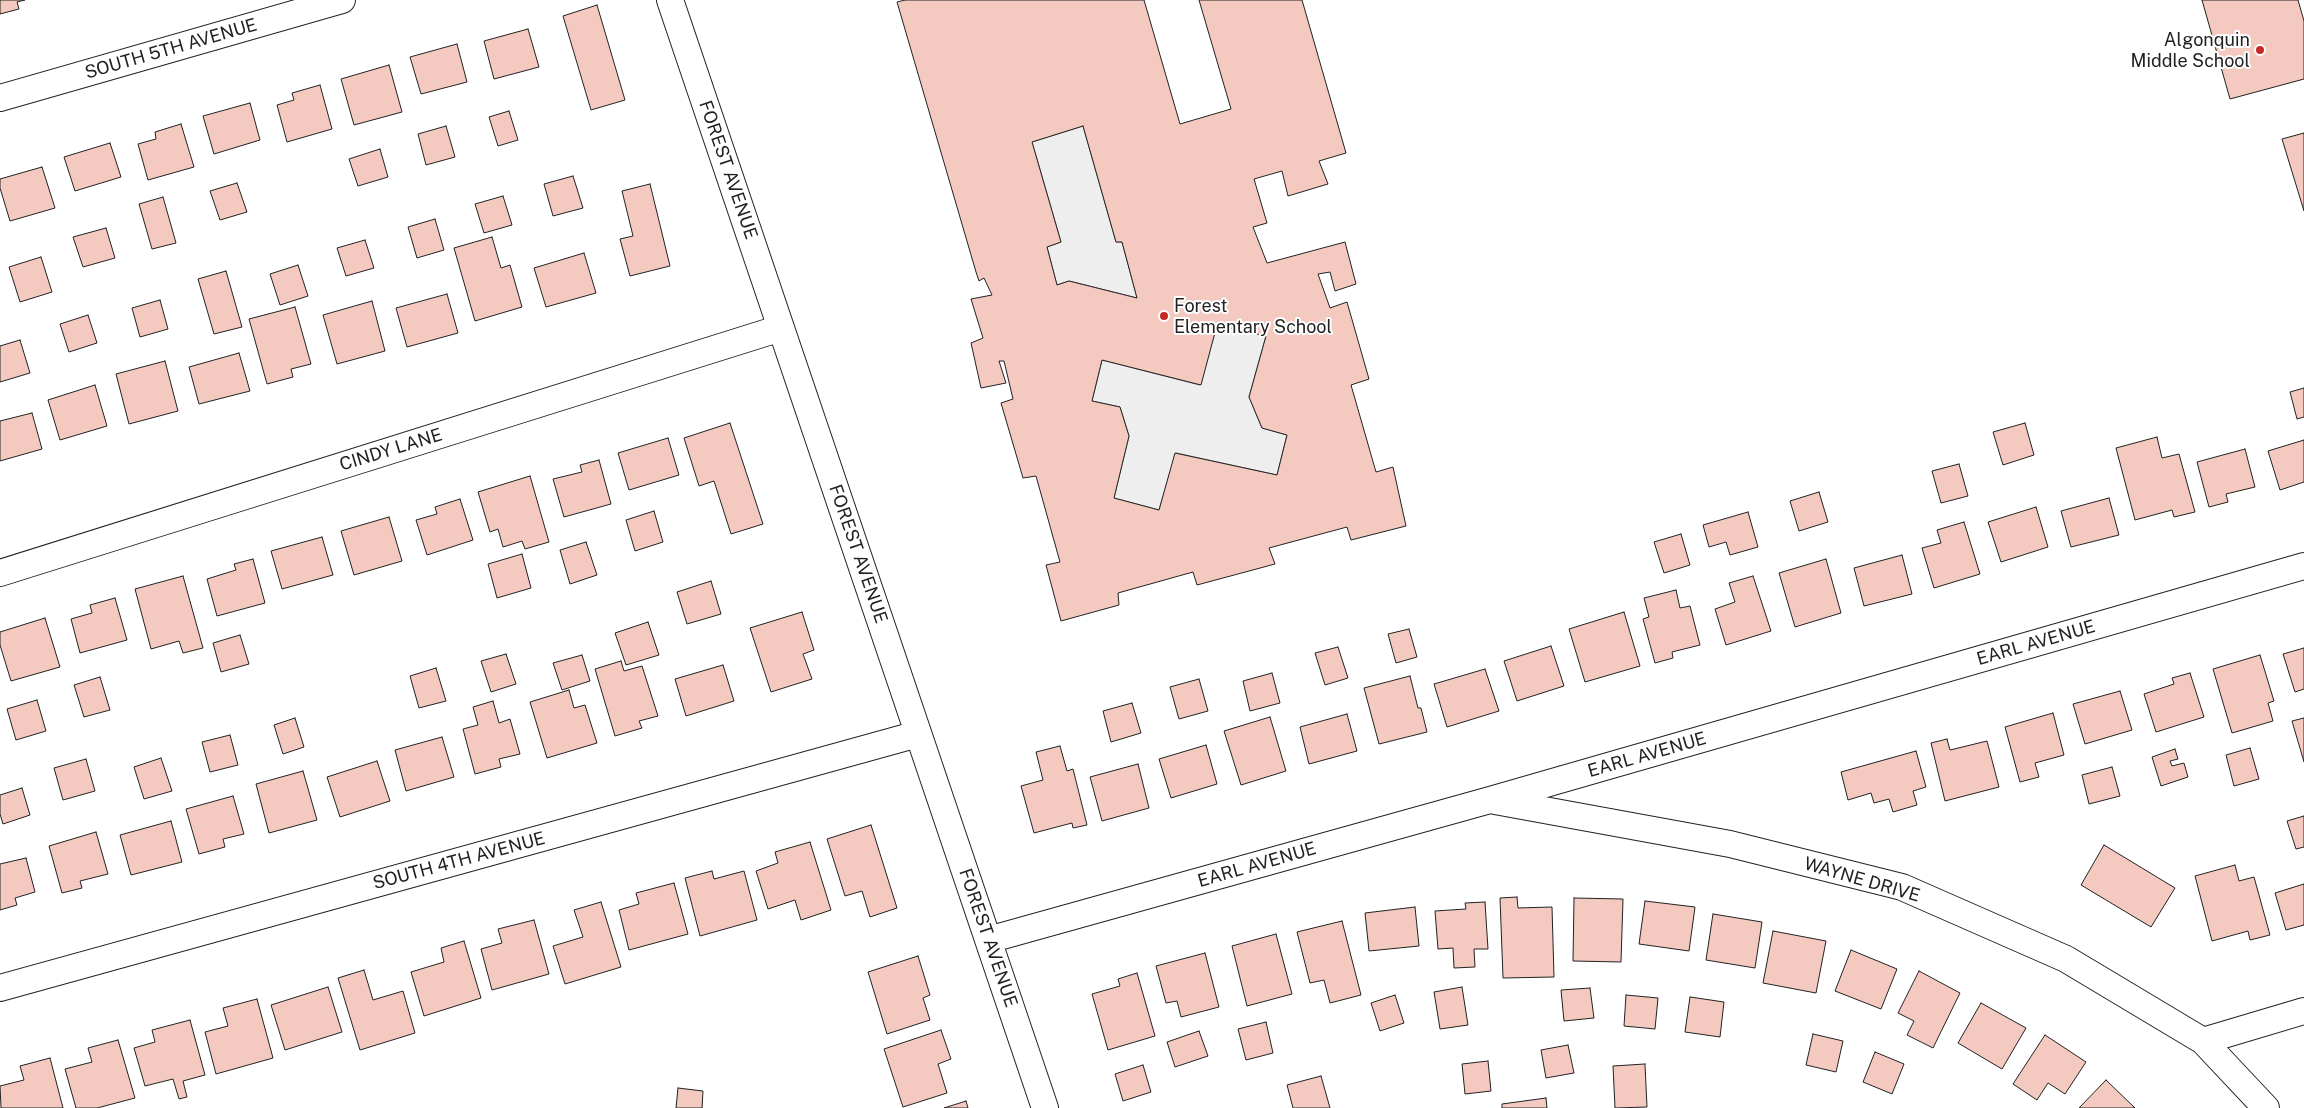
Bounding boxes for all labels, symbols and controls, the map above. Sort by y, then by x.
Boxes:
street label: SOUTH 5TH AVENUE [82,14,260,84]
place label: Algonquin Middle School [2131,29,2250,72]
marker: Algonquin Middle School [2254,44,2266,56]
street label: FOREST AVENUE [694,98,762,242]
place label: Forest Elementary School [1174,295,1332,338]
marker: Forest Elementary School [1158,310,1170,322]
street label: CINDY LANE [337,424,445,476]
street label: FOREST AVENUE [824,482,892,626]
street label: EARL AVENUE [1974,616,2098,670]
street label: EARL AVENUE [1585,728,1709,782]
street label: SOUTH 4TH AVENUE [370,828,548,894]
street label: EARL AVENUE [1195,838,1319,892]
street label: WAYNE DRIVE [1802,853,1922,907]
street label: FOREST AVENUE [954,866,1022,1010]

